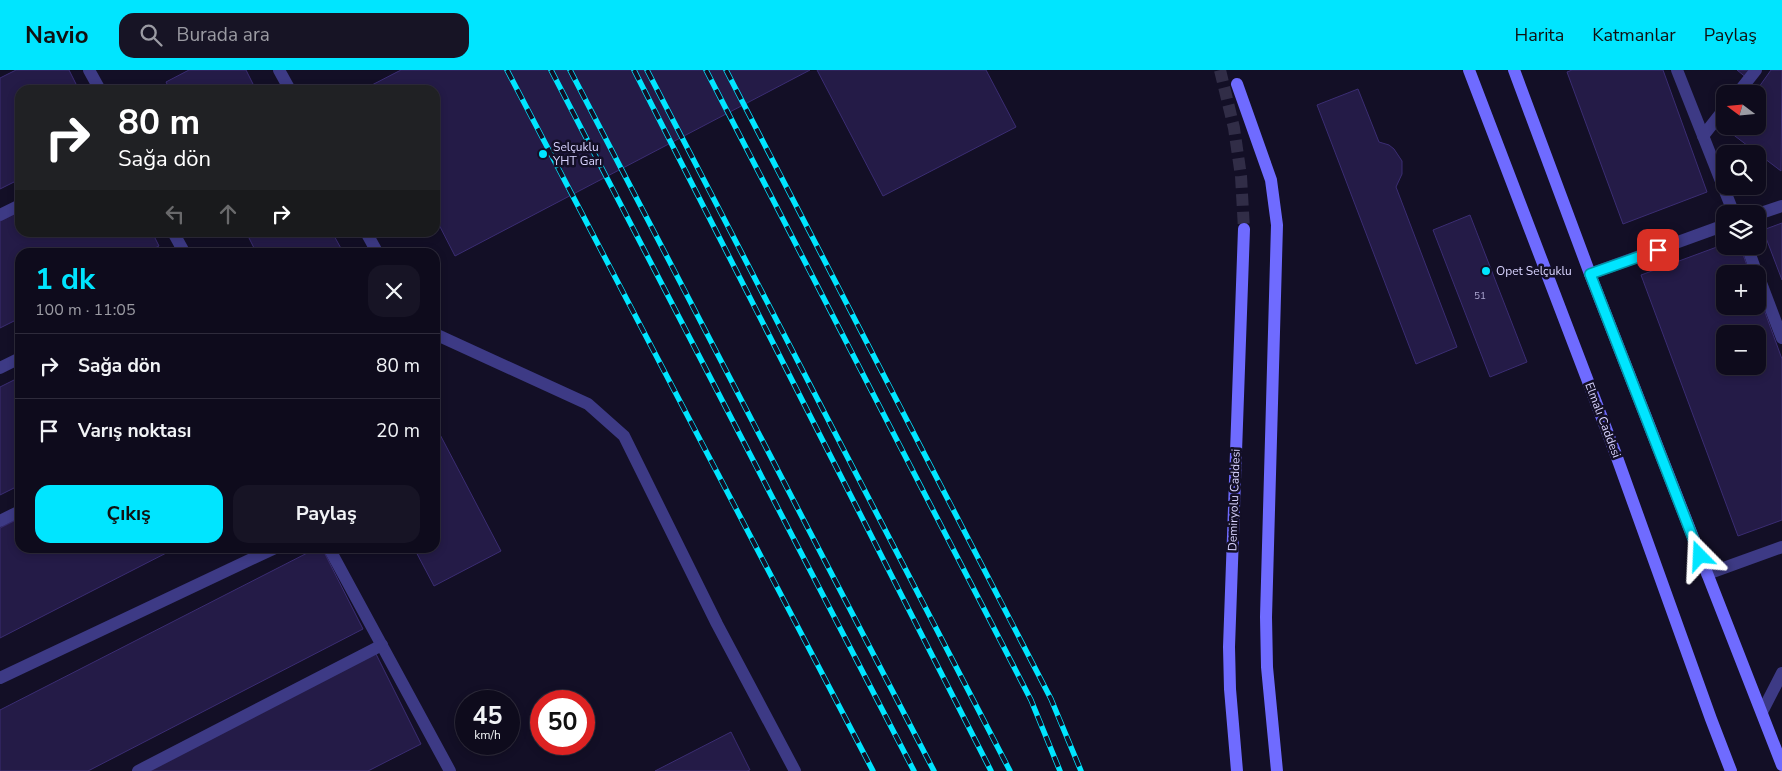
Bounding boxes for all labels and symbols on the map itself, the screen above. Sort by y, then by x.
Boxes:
north arrow [1716,85,1766,135]
place label: Selçuklu YHT Garı [552,139,602,169]
marker: Selçuklu YHT Garı [537,148,549,160]
pin [1637,229,1679,271]
place label: Opet Selçuklu [1496,263,1572,279]
marker: Opet Selçuklu [1480,265,1492,277]
house number: 51 [1474,289,1486,303]
street label: Elmalı Caddesi [1581,380,1625,460]
street label: Demiryolu Caddesi [1224,449,1244,551]
position arrow [1673,529,1725,581]
speed limit sign: 50 [530,690,595,755]

